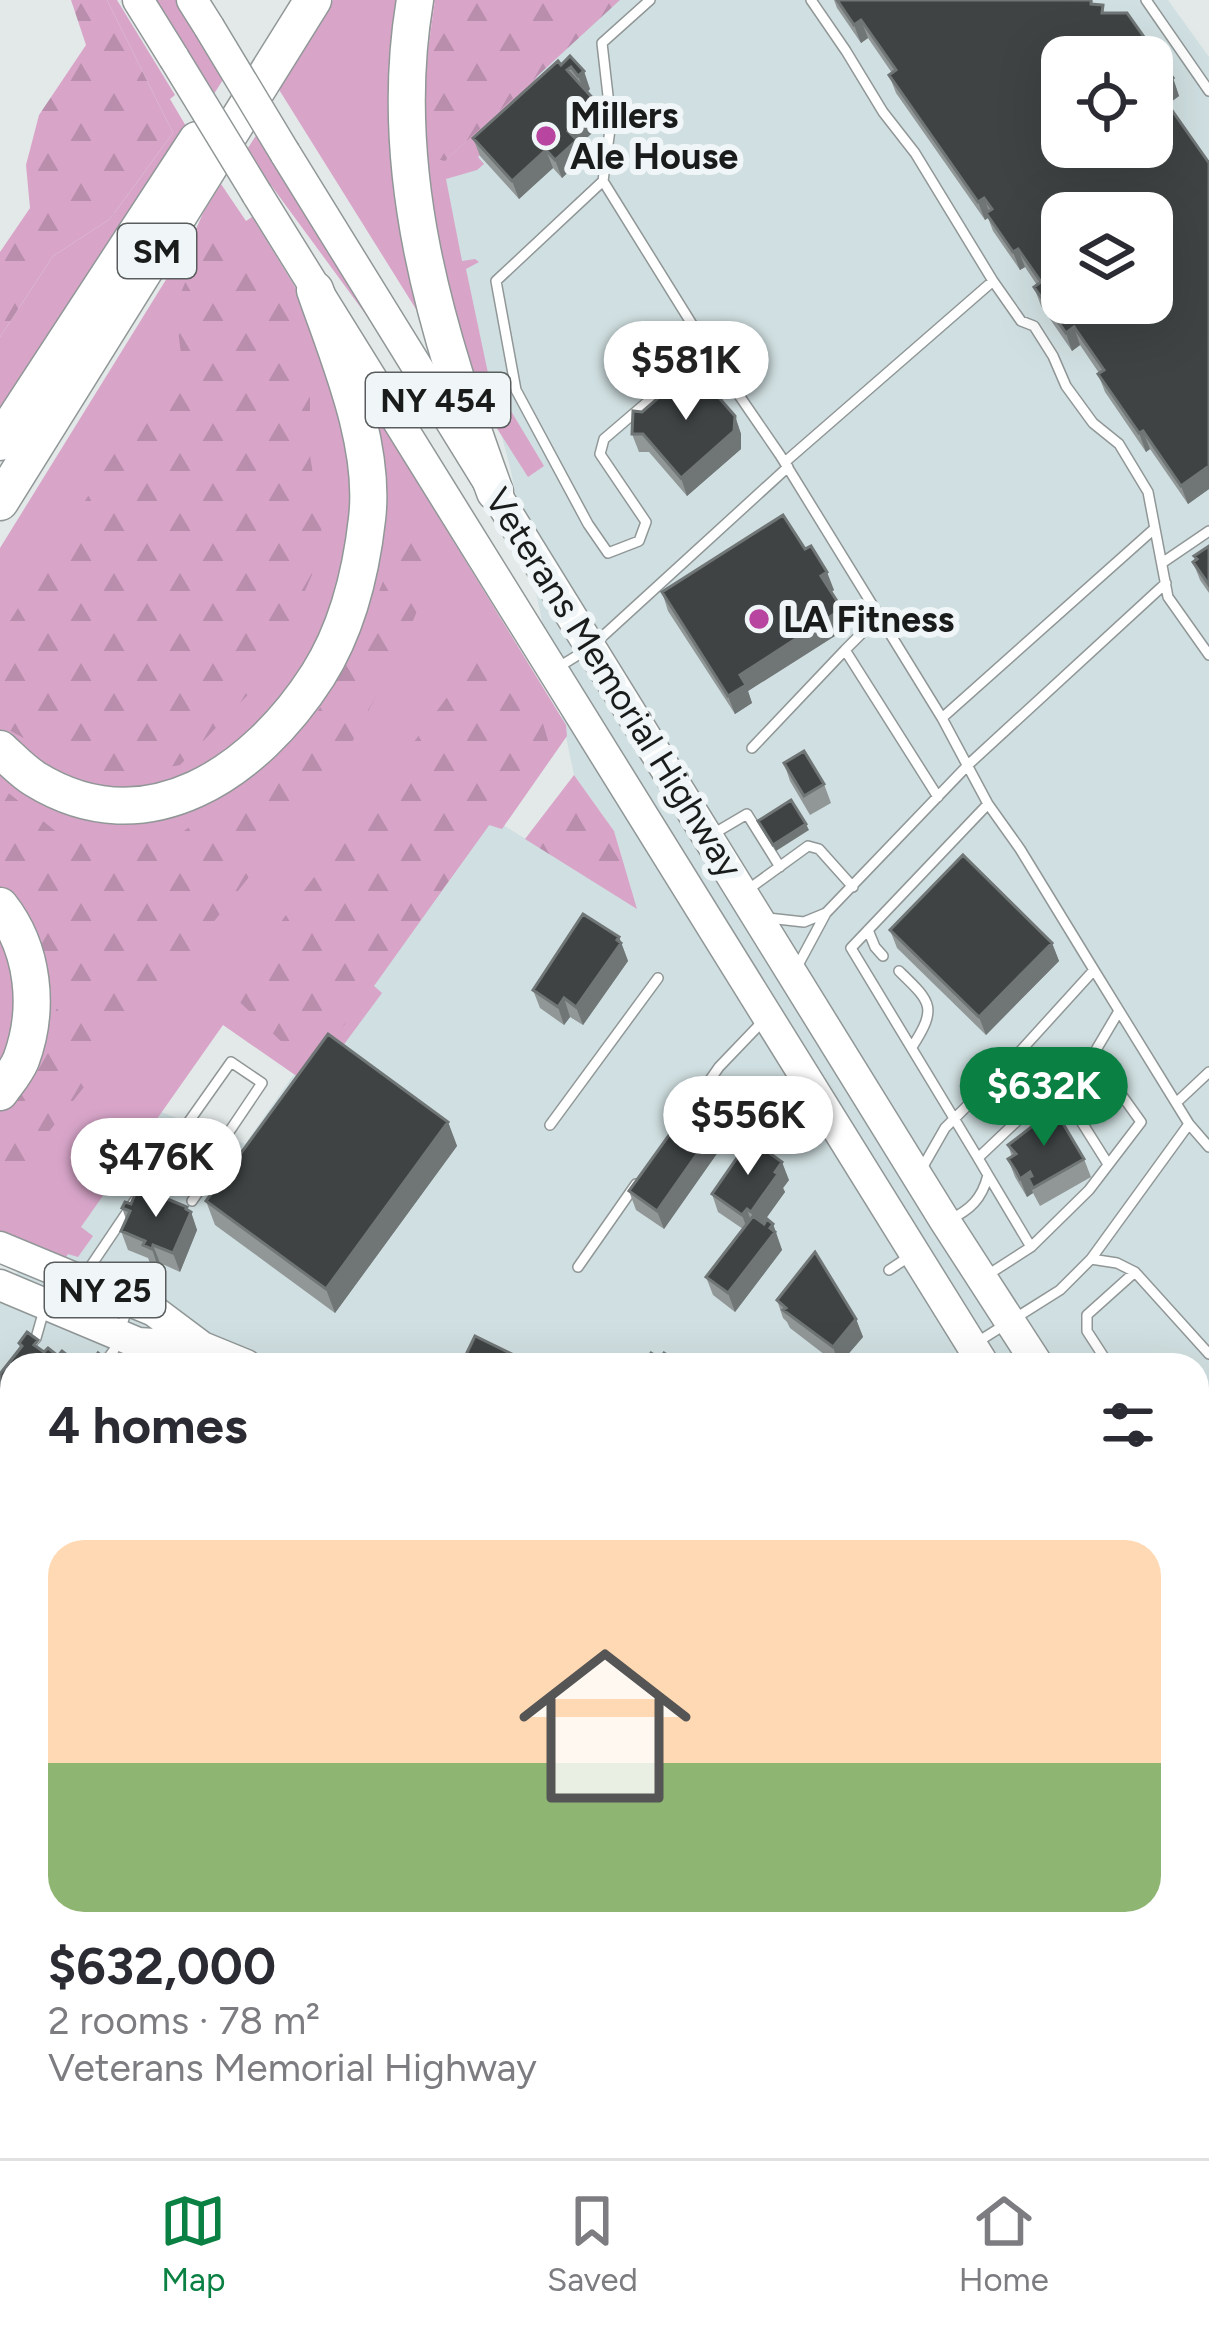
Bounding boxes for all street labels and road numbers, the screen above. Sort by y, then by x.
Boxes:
road number: SM [118,224,196,278]
road number: NY 454 [366,373,510,427]
street label: Veterans Memorial Highway [476,480,752,886]
road number: NY 25 [45,1263,165,1317]

